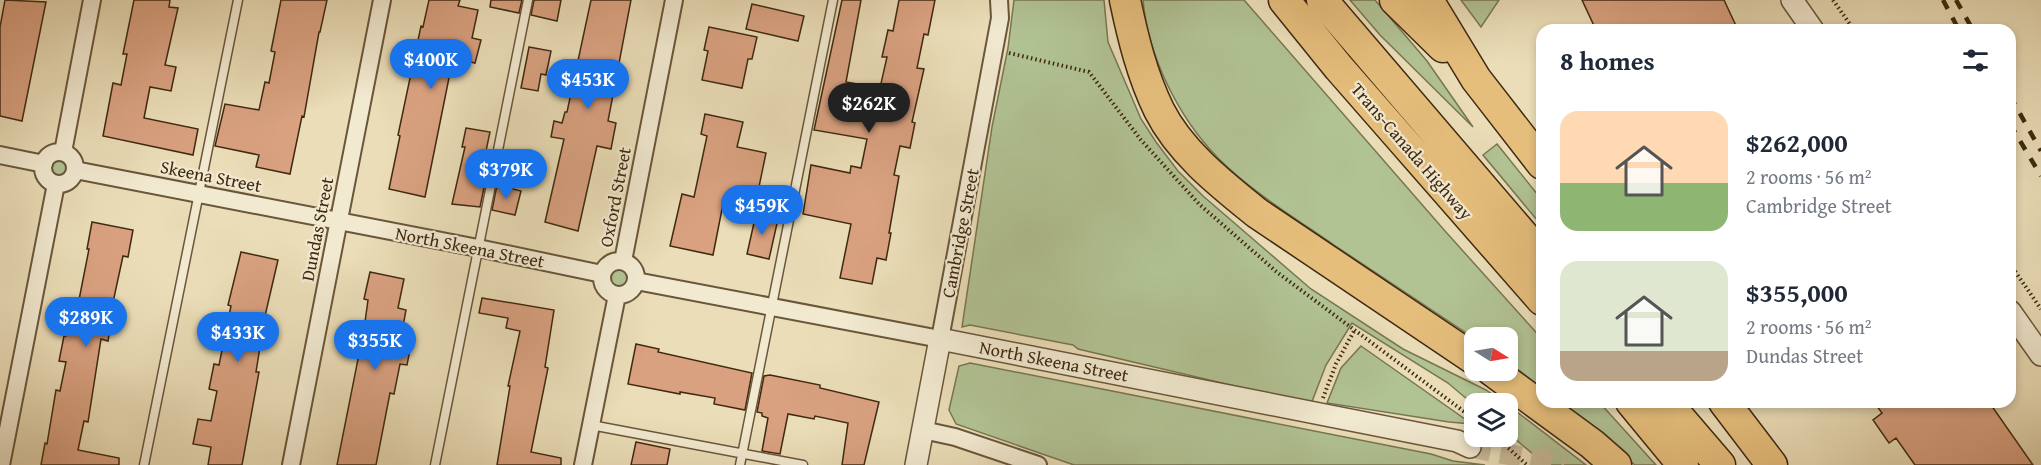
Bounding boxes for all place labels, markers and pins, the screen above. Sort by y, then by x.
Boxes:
pin: $400K [389,39,473,90]
pin: $453K [546,59,630,110]
pin: $262K [827,83,911,134]
pin: $379K [464,149,548,200]
pin: $459K [720,185,804,236]
pin: $289K [44,297,128,348]
pin: $433K [196,312,280,363]
pin: $355K [333,320,417,371]

